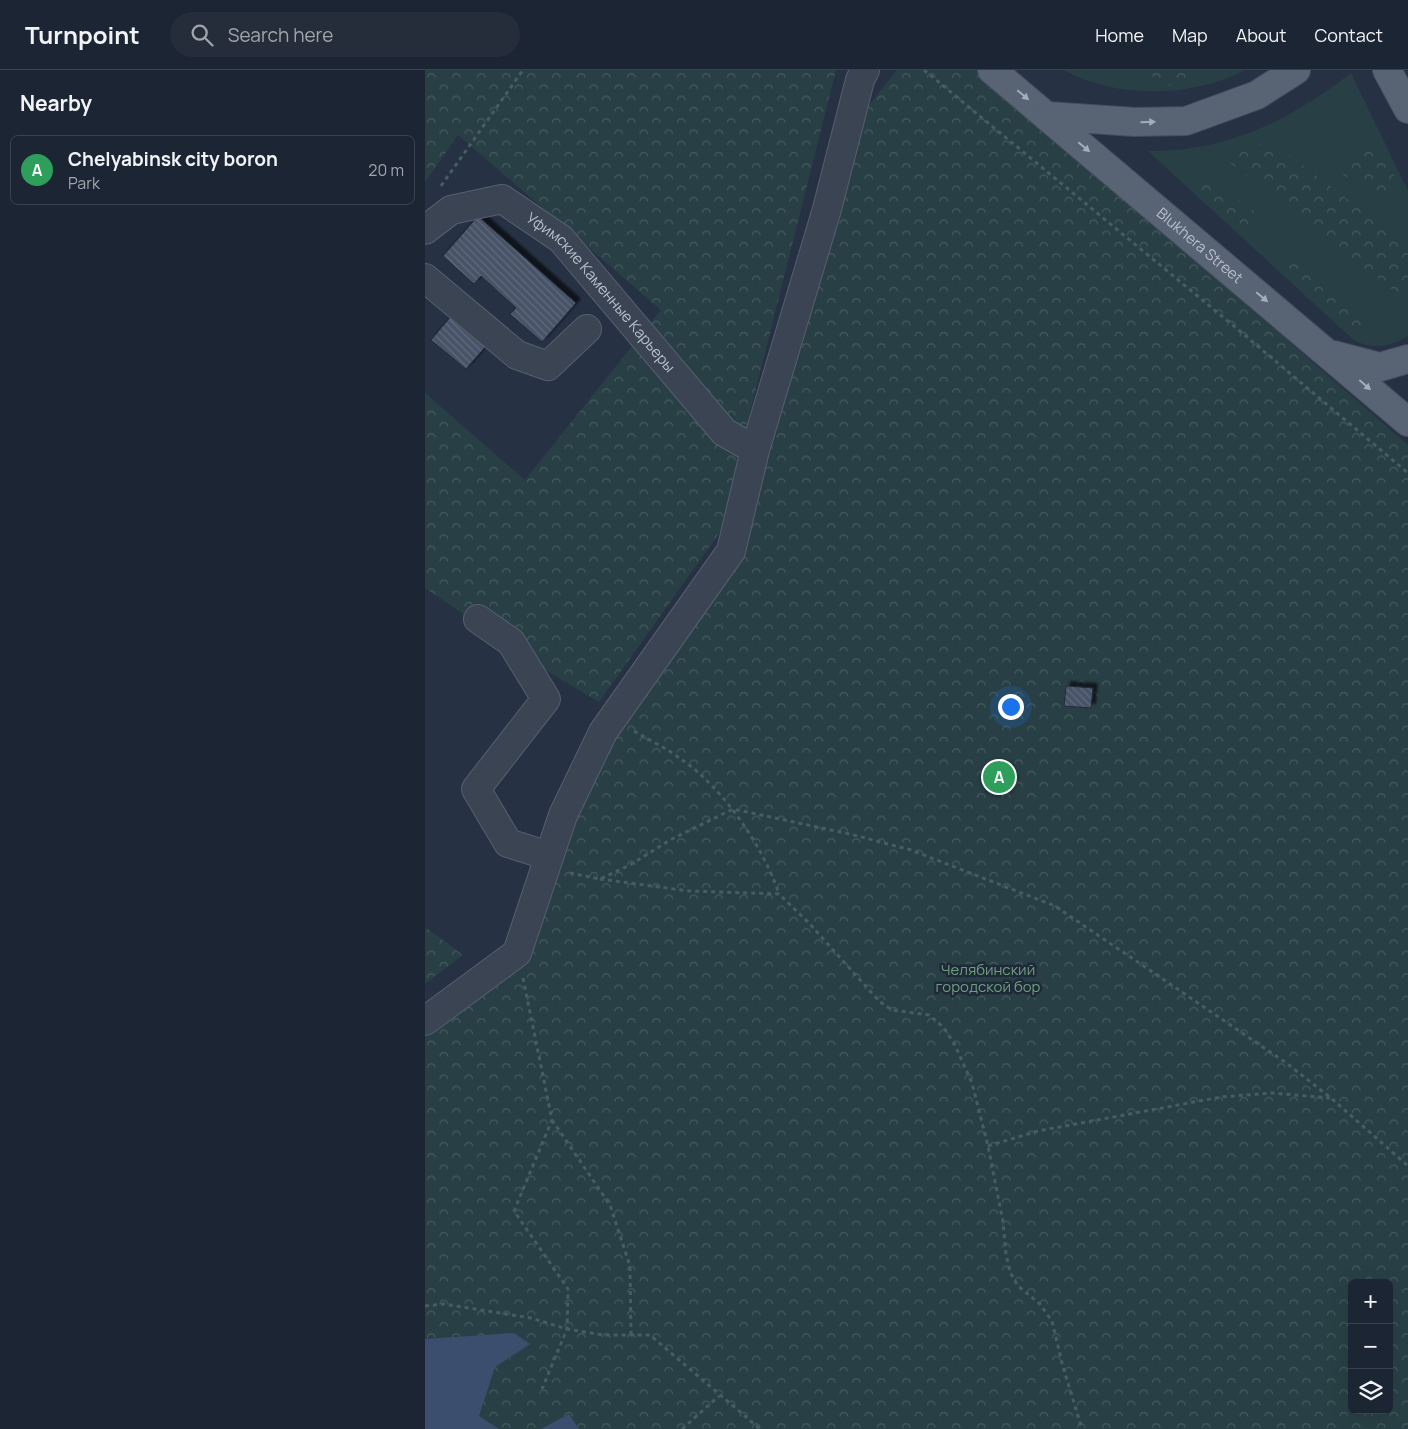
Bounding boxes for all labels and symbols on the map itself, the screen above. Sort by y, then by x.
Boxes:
one-way arrow [1016,89,1028,101]
one-way arrow [1141,117,1157,125]
one-way arrow [1078,141,1090,153]
street label: Blukhera Street [1152,203,1248,288]
street label: Уфимские Каменные Карьеры [522,207,680,377]
one-way arrow [1255,292,1268,303]
one-way arrow [1358,379,1370,391]
your location [998,694,1024,720]
pin: A [983,758,1015,796]
park label: Челябинский городской бор [936,959,1041,997]

